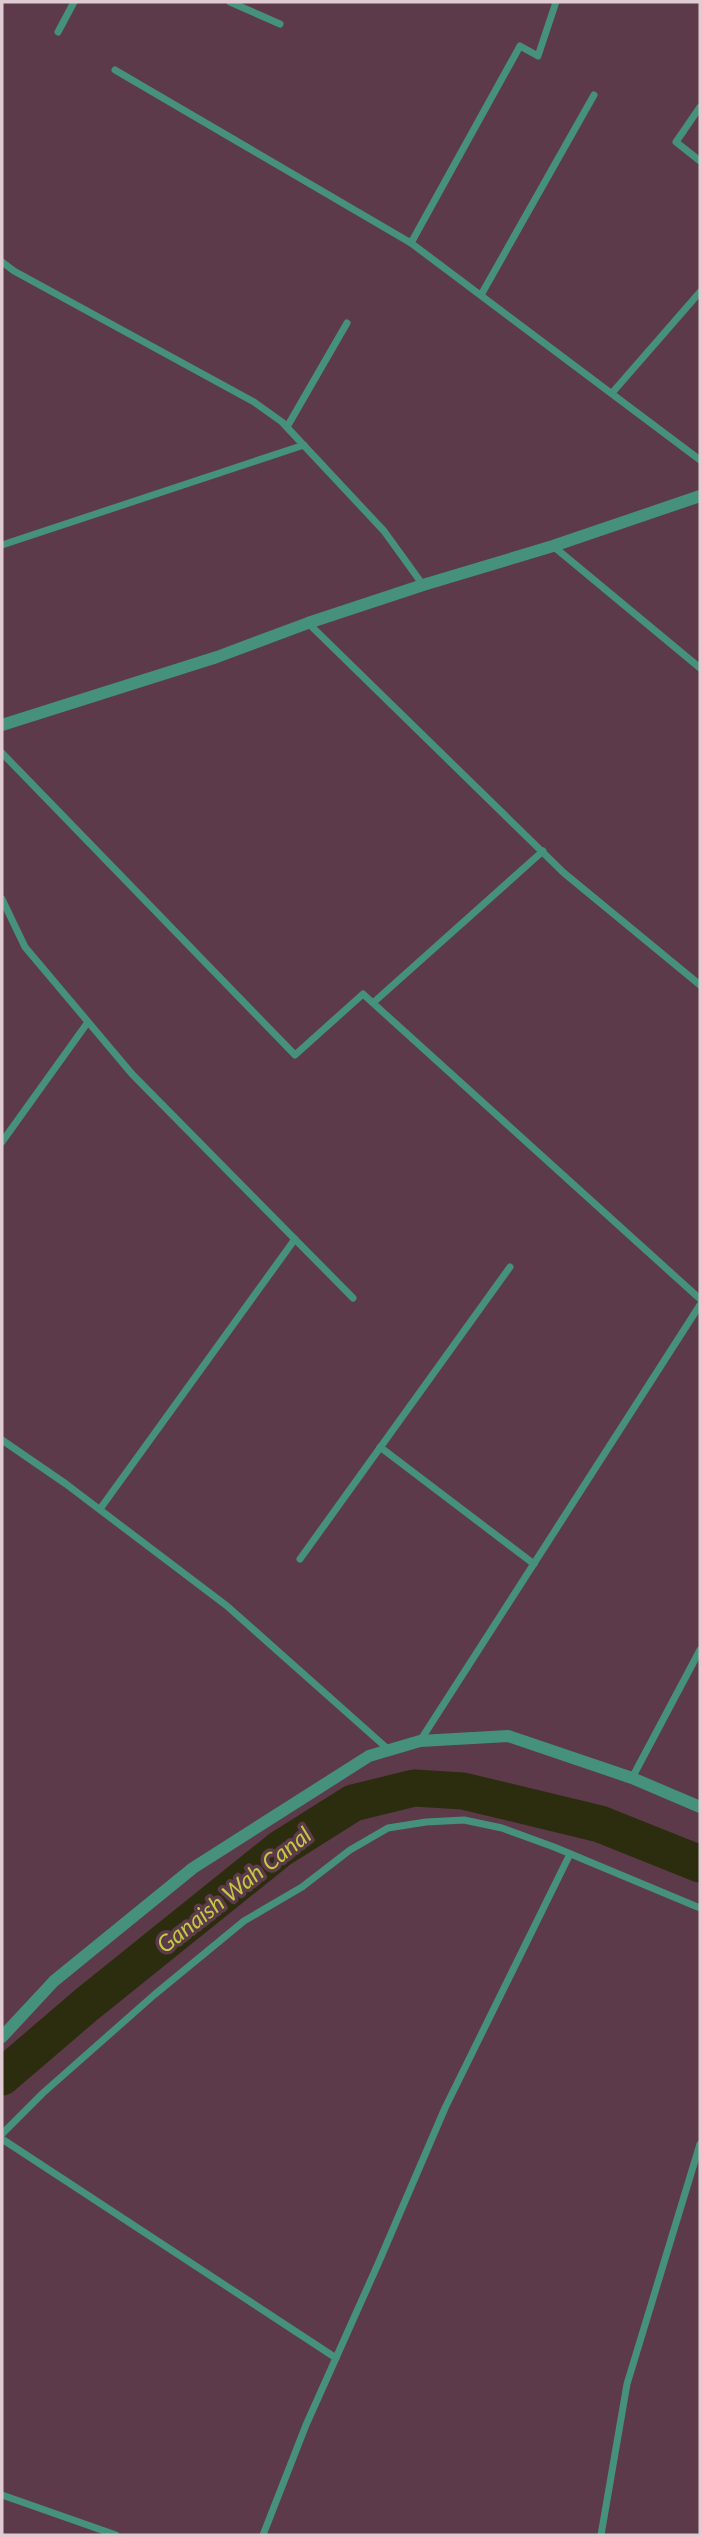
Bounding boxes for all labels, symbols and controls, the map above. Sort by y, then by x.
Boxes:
water label: Ganaish Wah Canal [151,1820,316,1958]

